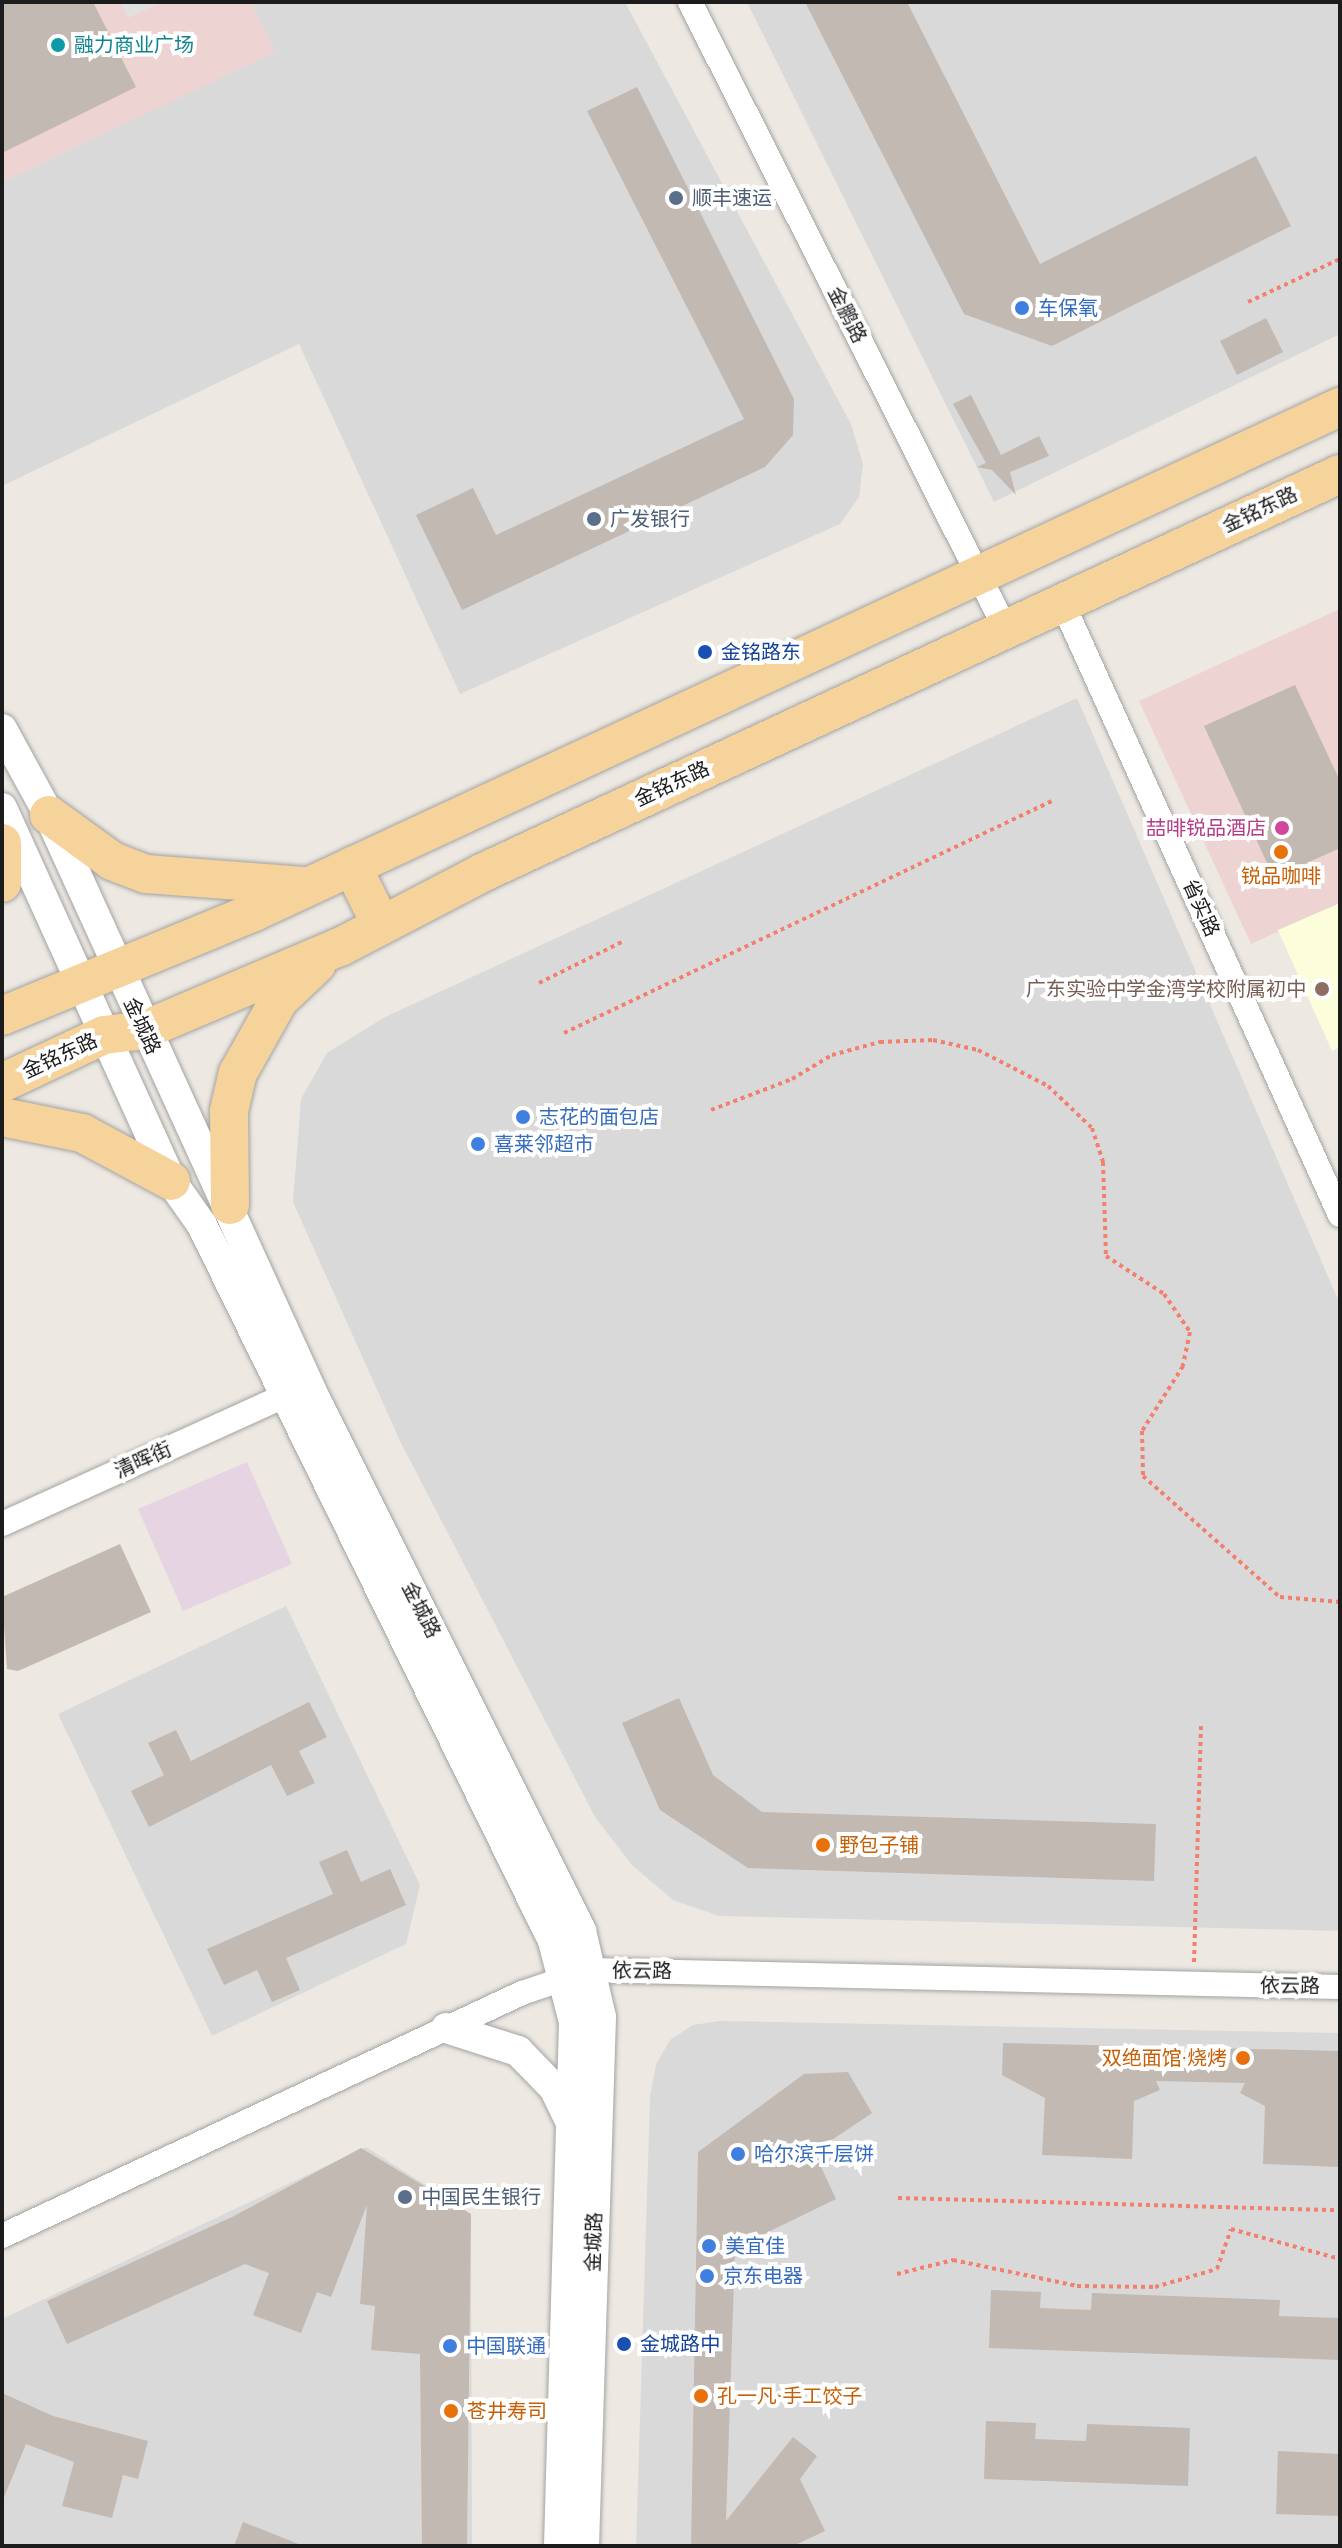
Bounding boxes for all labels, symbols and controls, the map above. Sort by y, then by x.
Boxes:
place label: 融力商业广场 [74,33,194,57]
marker: 融力商业广场 [49,36,67,54]
place label: 顺丰速运 [692,186,772,210]
marker: 顺丰速运 [667,189,685,207]
street label: 金鹏路 [823,283,871,347]
place label: 车保氧 [1038,296,1098,320]
marker: 车保氧 [1013,299,1031,317]
street label: 金铭东路 [1219,482,1301,538]
place label: 广发银行 [610,507,690,531]
marker: 广发银行 [585,510,603,528]
place label: 金铭路东 [721,640,801,664]
marker: 金铭路东 [696,643,714,661]
street label: 金铭东路 [631,756,713,812]
place label: 喆啡锐品酒店 [1146,816,1266,840]
marker: 喆啡锐品酒店 [1273,819,1291,837]
marker: 锐品咖啡 [1272,843,1290,861]
place label: 锐品咖啡 [1241,864,1321,888]
street label: 省实路 [1178,876,1224,940]
place label: 广东实验中学金湾学校附属初中 [1026,977,1306,1001]
marker: 广东实验中学金湾学校附属初中 [1313,980,1331,998]
street label: 金城路 [118,994,166,1058]
street label: 金铭东路 [19,1028,101,1084]
place label: 志花的面包店 [539,1105,659,1129]
marker: 志花的面包店 [514,1108,532,1126]
place label: 喜莱邻超市 [494,1132,594,1156]
marker: 喜莱邻超市 [469,1135,487,1153]
street label: 清晖街 [111,1437,175,1483]
street label: 金城路 [397,1578,445,1642]
place label: 野包子铺 [839,1833,919,1857]
marker: 野包子铺 [814,1836,832,1854]
street label: 依云路 [612,1958,672,1984]
street label: 依云路 [1260,1973,1320,1999]
place label: 双绝面馆·烧烤 [1102,2046,1227,2070]
marker: 双绝面馆·烧烤 [1234,2049,1252,2067]
place label: 哈尔滨千层饼 [754,2142,874,2166]
marker: 哈尔滨千层饼 [729,2145,747,2163]
place label: 中国民生银行 [421,2185,541,2209]
marker: 中国民生银行 [396,2188,414,2206]
street label: 金城路 [581,2212,607,2272]
place label: 美宜佳 [725,2234,785,2258]
marker: 美宜佳 [700,2237,718,2255]
place label: 京东电器 [723,2264,803,2288]
marker: 京东电器 [698,2267,716,2285]
place label: 金城路中 [640,2332,720,2356]
place label: 中国联通 [466,2334,546,2358]
marker: 金城路中 [615,2335,633,2353]
marker: 中国联通 [441,2337,459,2355]
place label: 孔一凡·手工饺子 [717,2384,862,2408]
marker: 孔一凡·手工饺子 [692,2387,710,2405]
place label: 苍井寿司 [467,2399,547,2423]
marker: 苍井寿司 [442,2402,460,2420]

